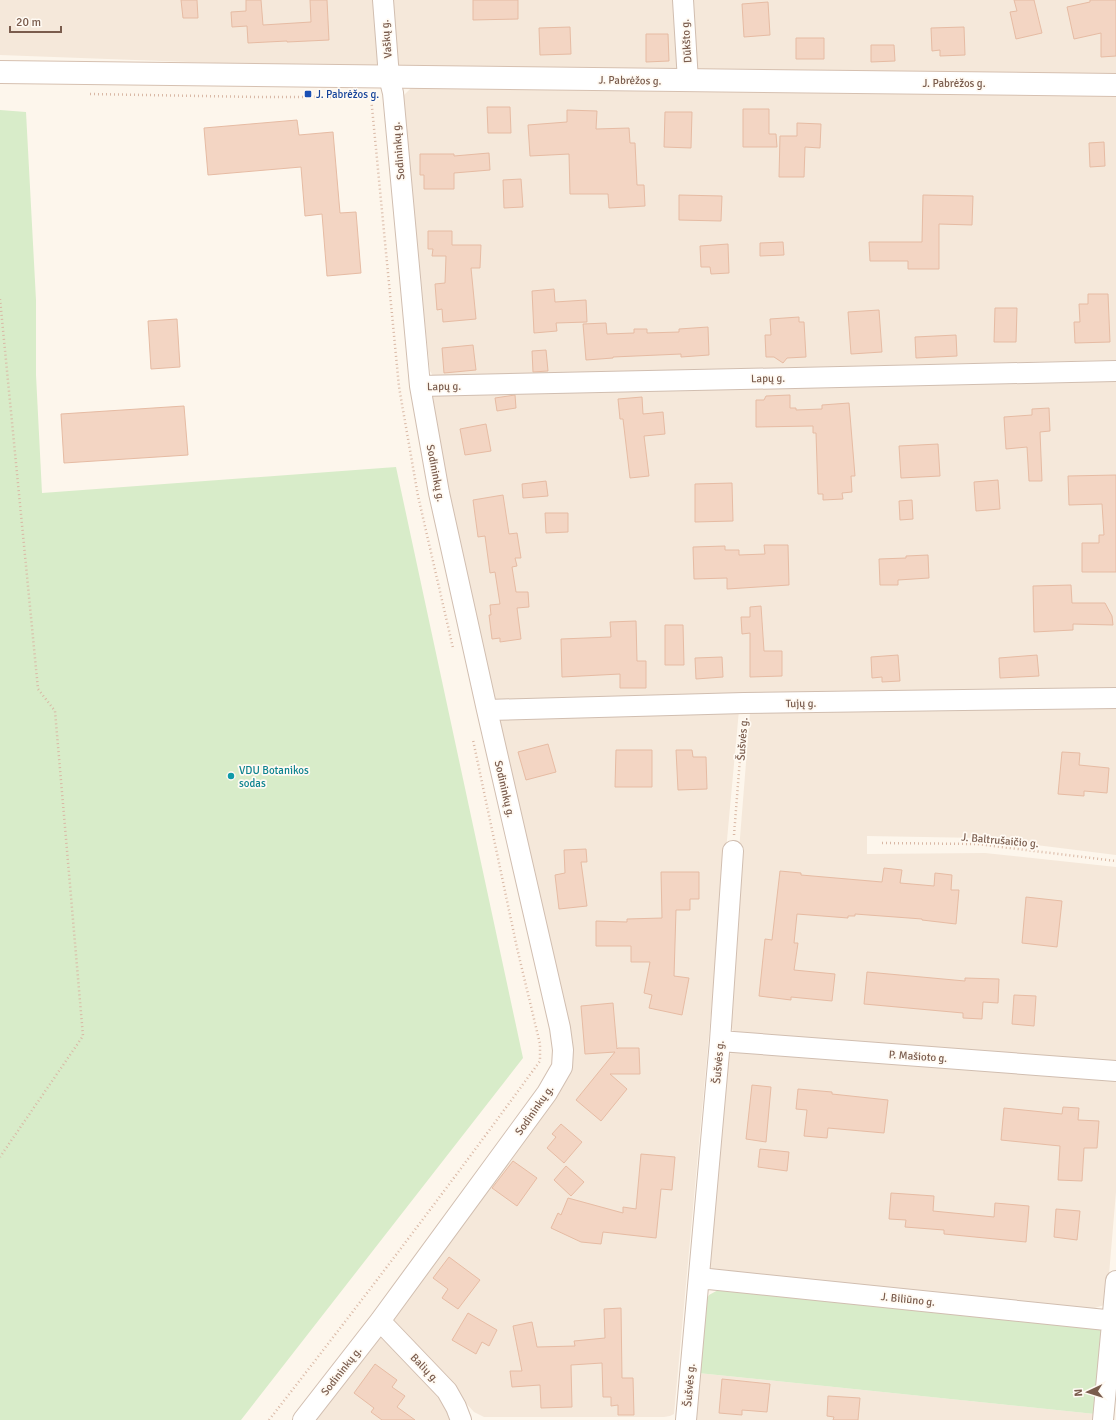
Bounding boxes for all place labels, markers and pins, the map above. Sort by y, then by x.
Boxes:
place label: J. Pabrėžos g. [316,88,379,101]
marker: J. Pabrėžos g. [303,89,313,99]
place label: VDU Botanikos sodas [239,764,309,790]
marker: VDU Botanikos sodas [226,771,236,781]

